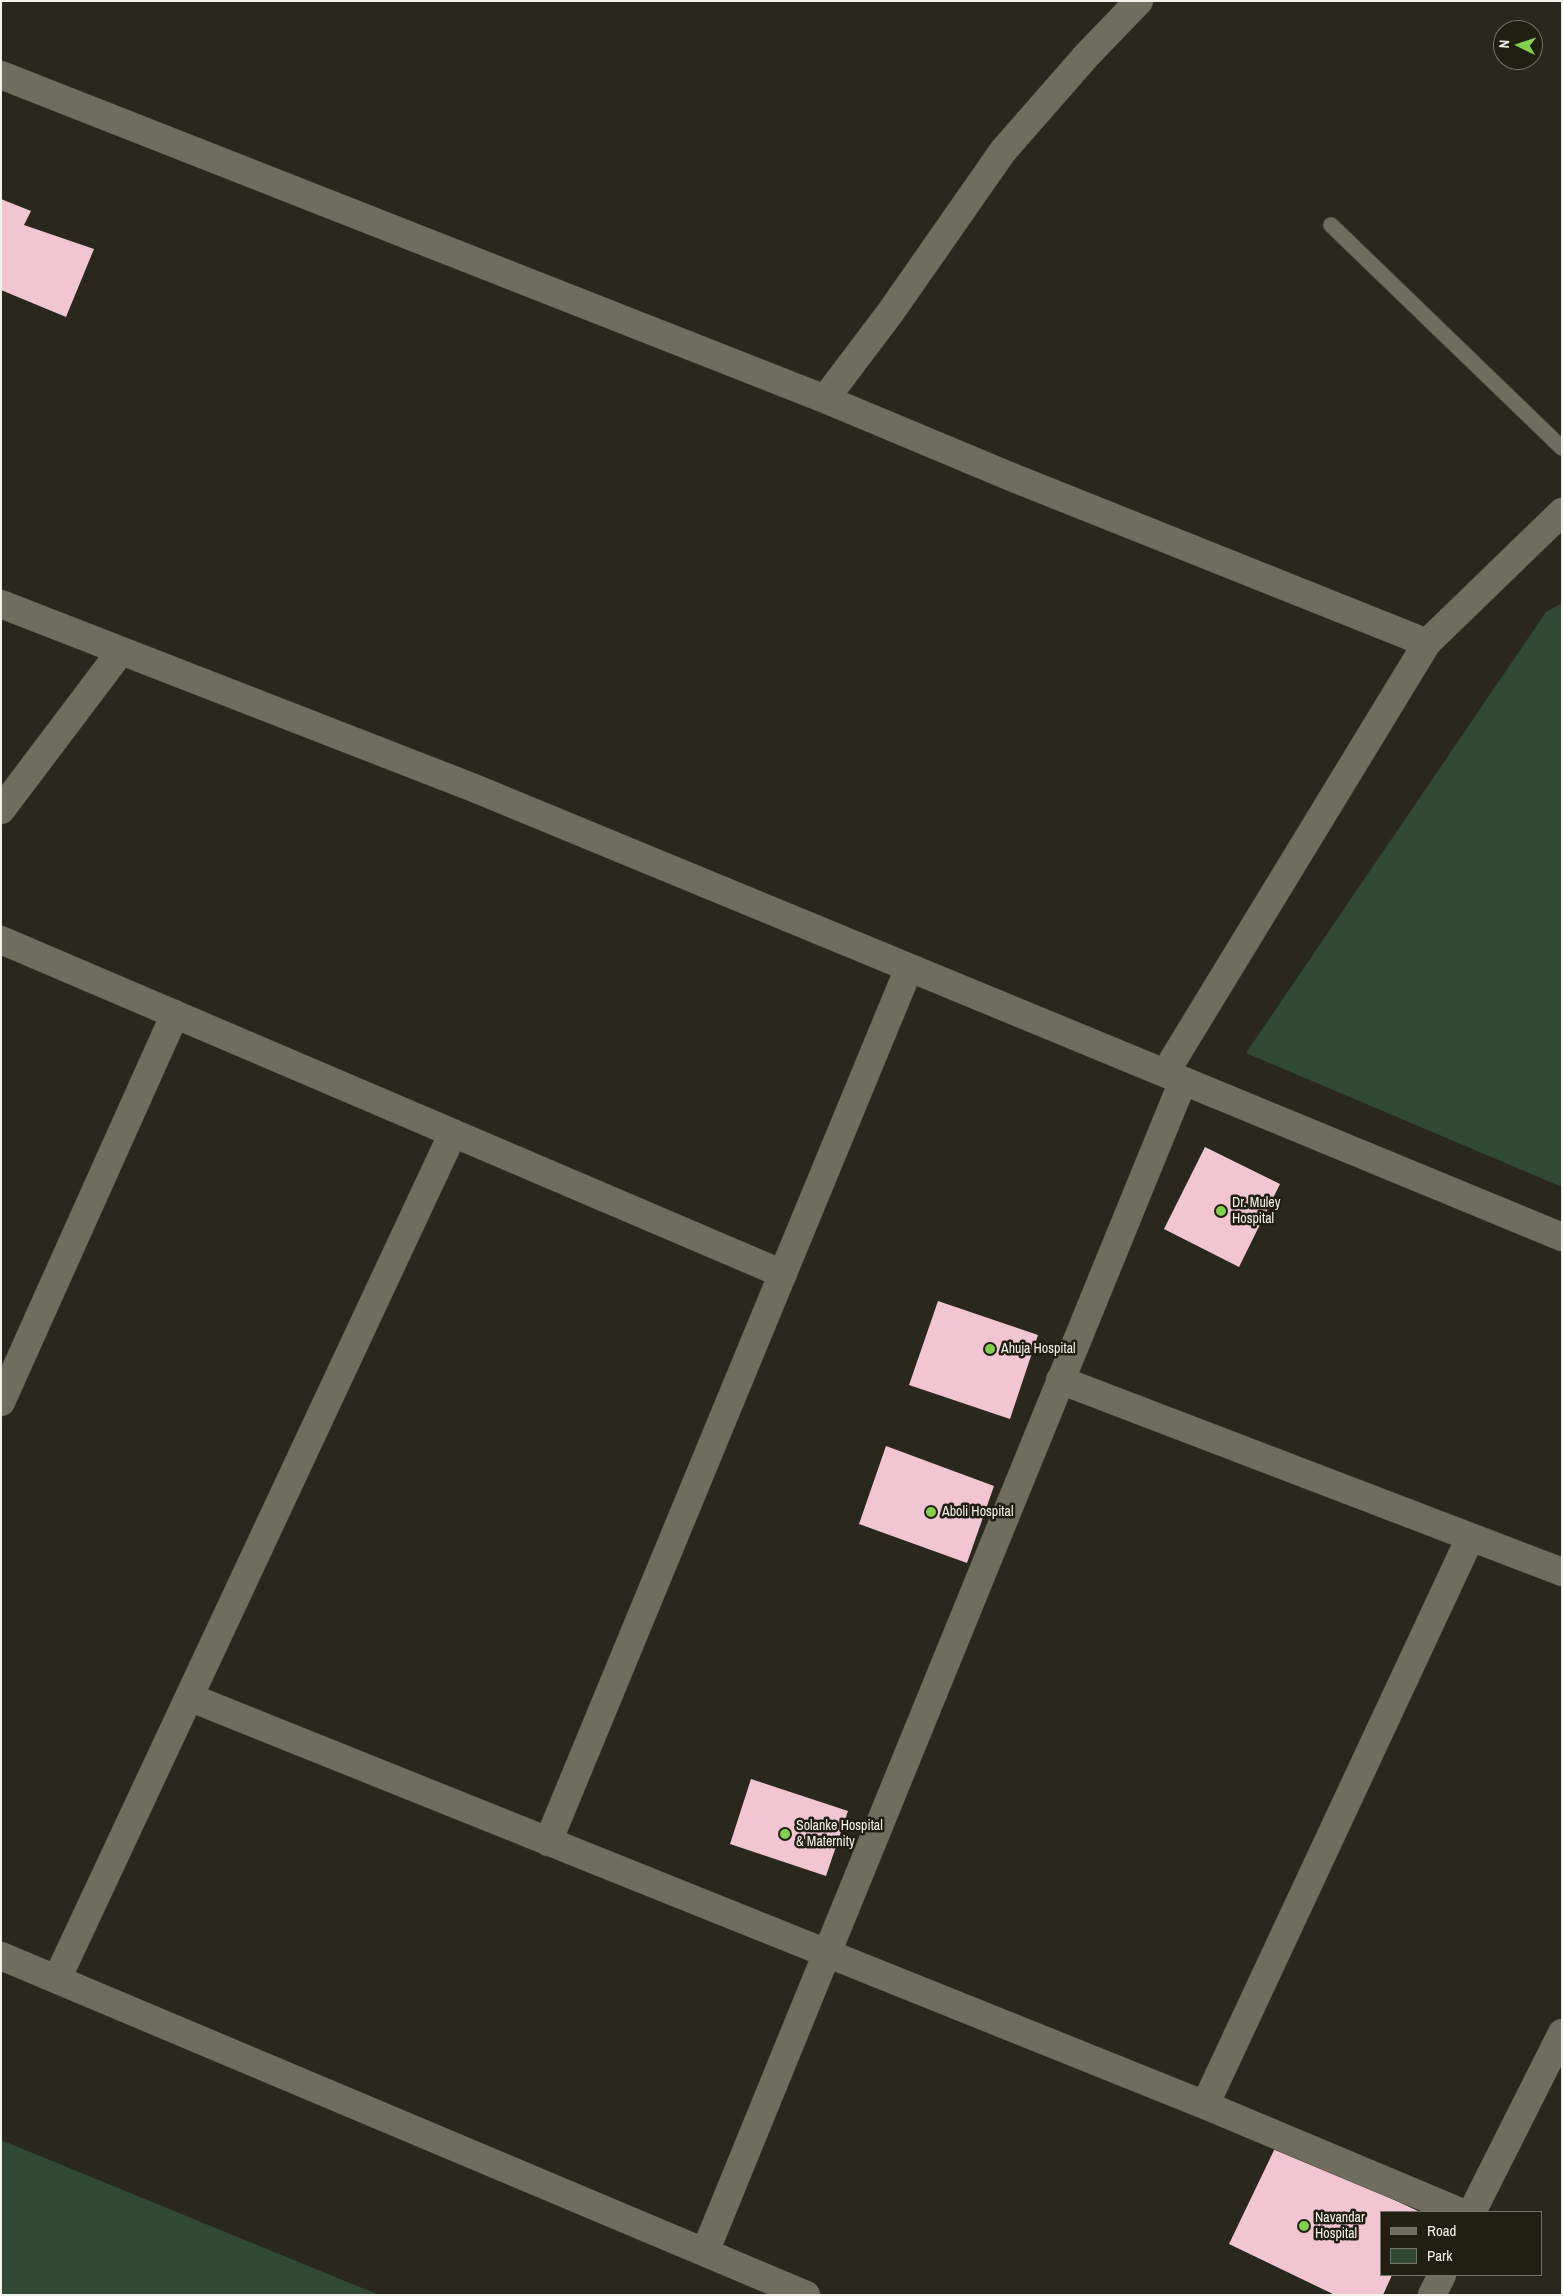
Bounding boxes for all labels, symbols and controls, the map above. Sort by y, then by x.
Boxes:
north arrow [1493,20,1543,70]
text: N [1495,39,1513,49]
place label: Dr. Muley Hospital [1232,1195,1280,1228]
marker: Dr. Muley Hospital [1214,1204,1228,1218]
place label: Ahuja Hospital [1001,1341,1076,1357]
marker: Ahuja Hospital [983,1342,997,1356]
place label: Aboli Hospital [942,1504,1013,1520]
marker: Aboli Hospital [924,1505,938,1519]
place label: Solanke Hospital & Maternity [796,1818,883,1850]
marker: Solanke Hospital & Maternity [778,1827,792,1841]
place label: Navandar Hospital [1315,2210,1365,2242]
legend [1380,2211,1543,2276]
marker: Navandar Hospital [1297,2219,1311,2233]
text: Road [1427,2220,1456,2241]
text: Park [1427,2245,1452,2266]

